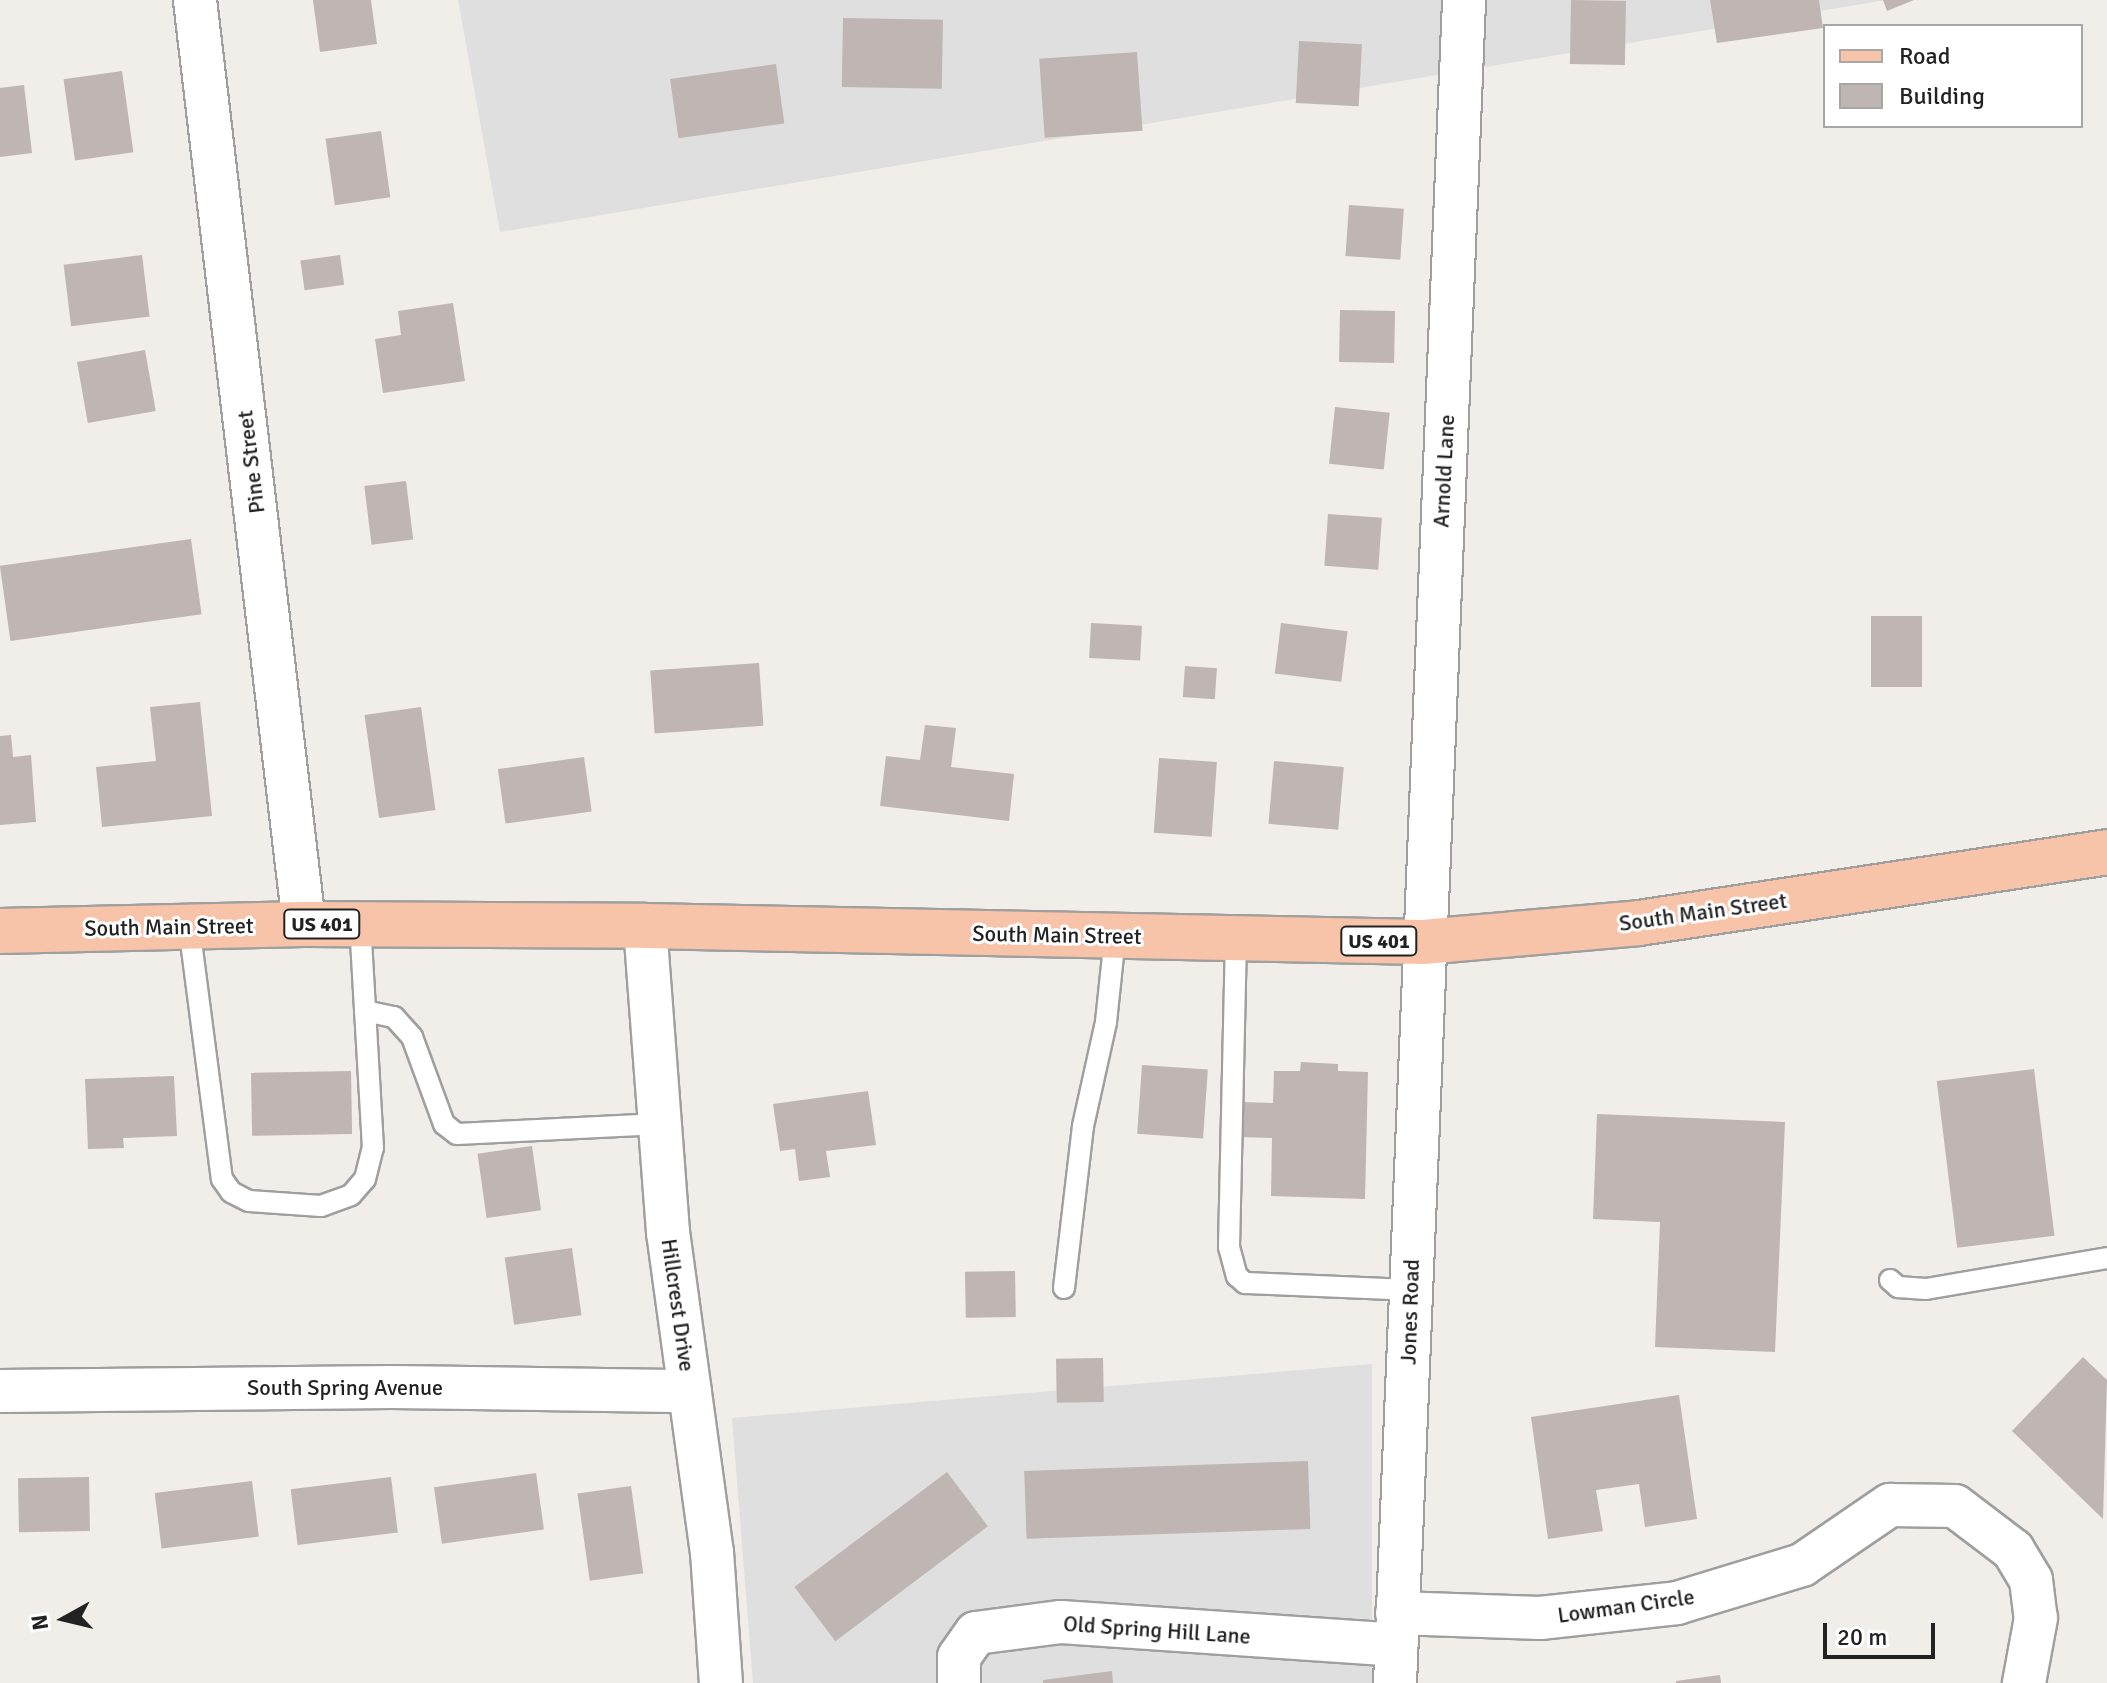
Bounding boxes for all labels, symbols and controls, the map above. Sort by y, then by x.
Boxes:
legend [1823,24,2083,128]
text: Road [1899,41,1950,71]
text: Building [1899,81,1985,111]
street label: Pine Street [232,409,270,515]
street label: Arnold Lane [1428,414,1460,528]
street label: South Main Street [1617,887,1789,937]
road number: US 401 [282,908,362,940]
street label: South Main Street [84,912,254,942]
street label: South Main Street [972,920,1142,950]
road number: US 401 [1339,925,1419,957]
street label: Hillcrest Drive [656,1237,700,1373]
street label: Jones Road [1395,1259,1425,1365]
street label: South Spring Avenue [247,1375,443,1401]
north arrow [24,1579,104,1659]
street label: Lowman Circle [1556,1583,1696,1629]
scale bar [1827,1607,1939,1657]
street label: Old Spring Hill Lane [1062,1610,1252,1650]
text: N [25,1613,54,1632]
text: 20 m [1837,1622,1887,1652]

